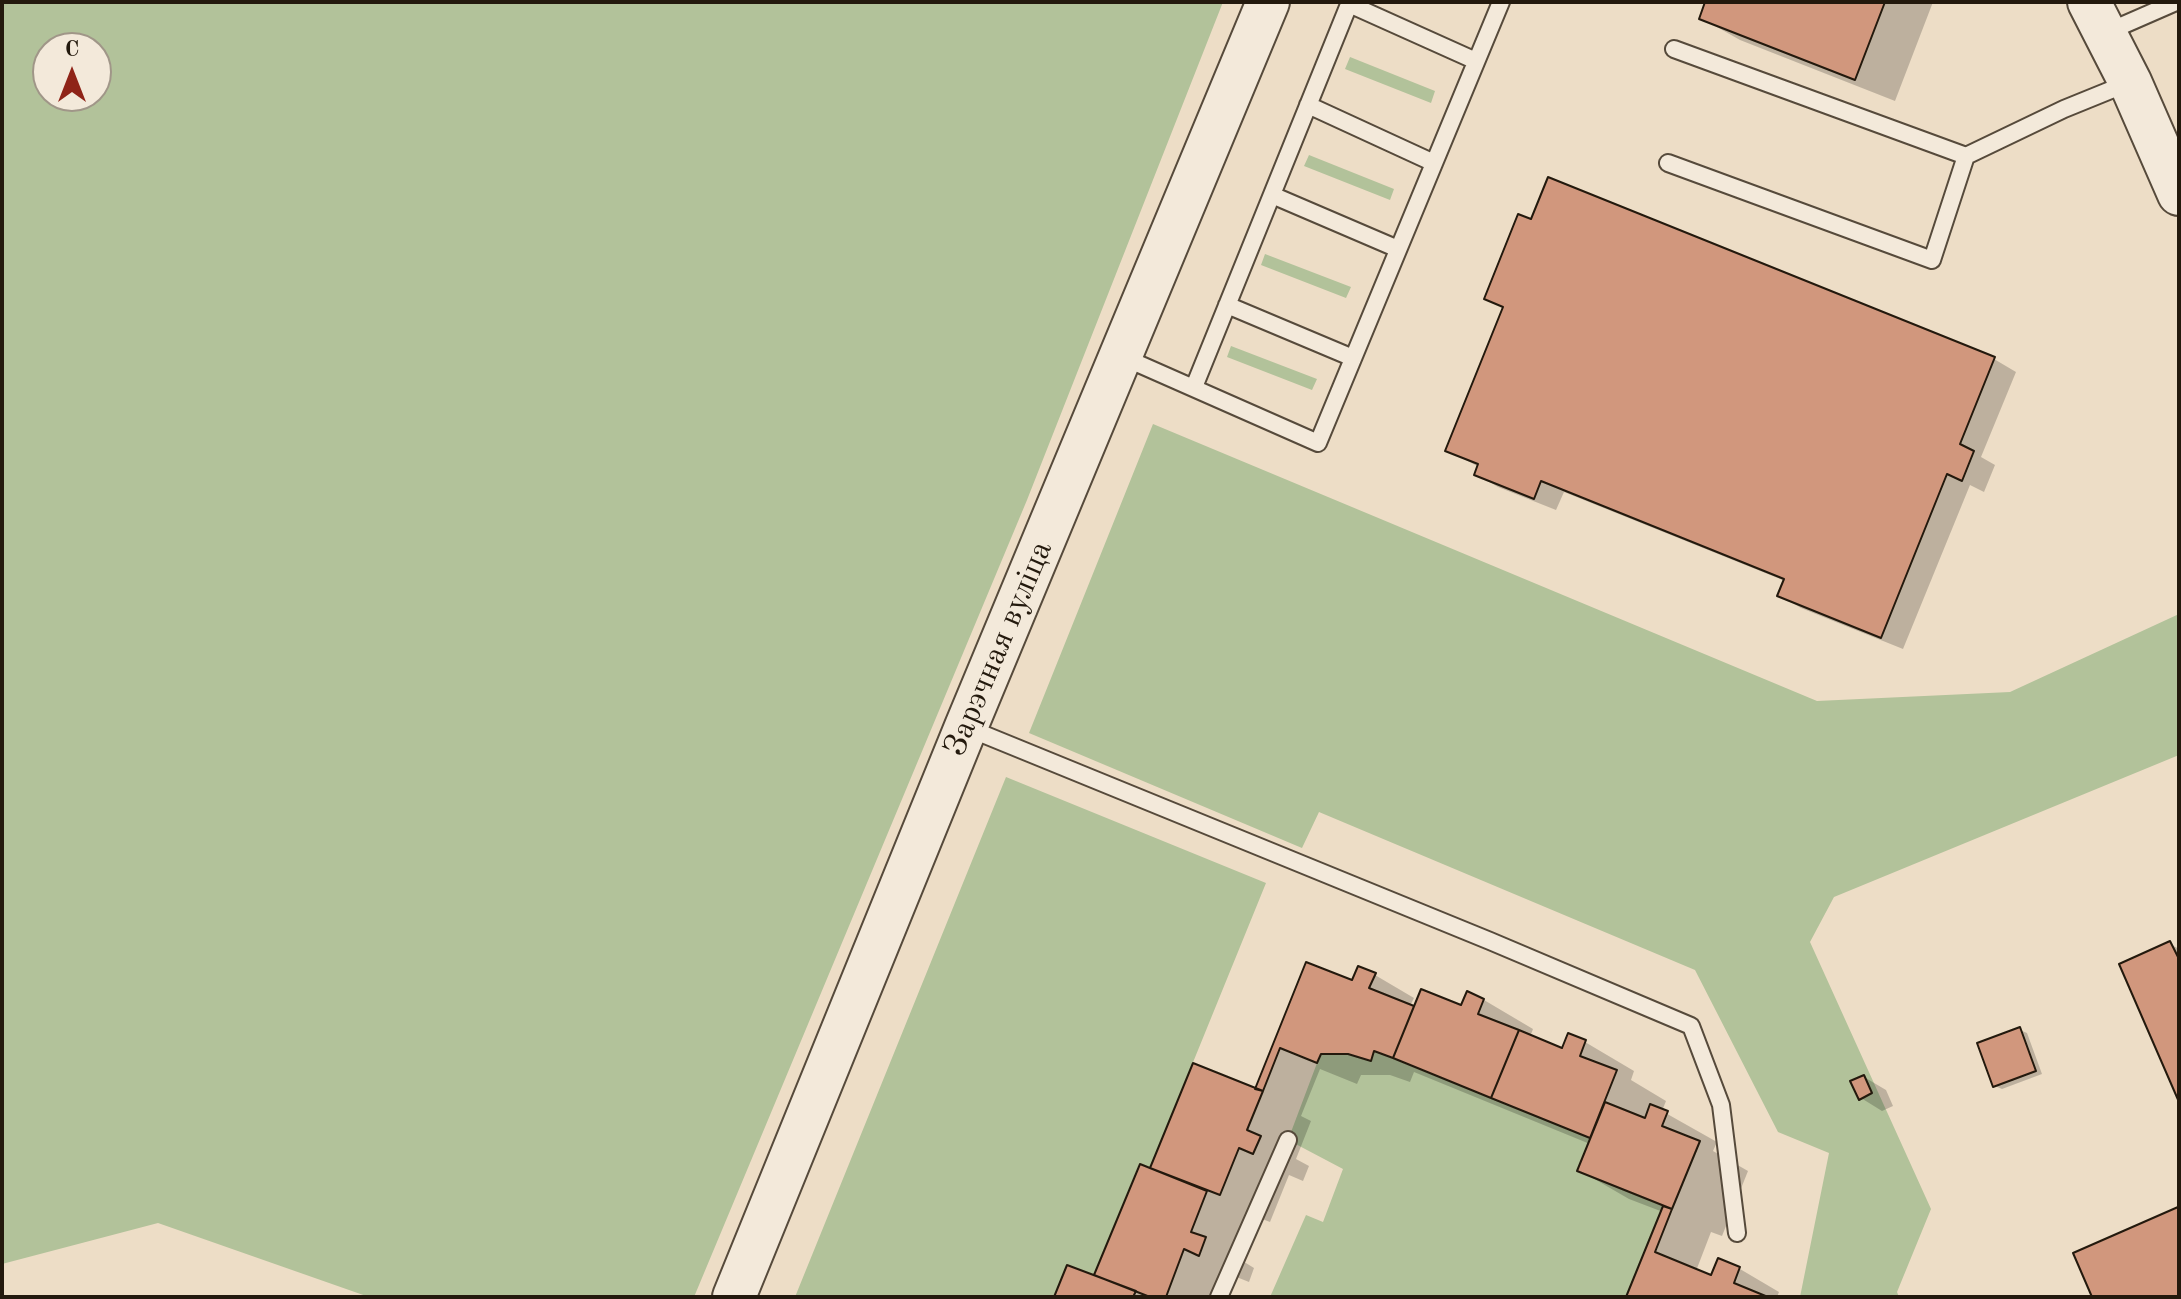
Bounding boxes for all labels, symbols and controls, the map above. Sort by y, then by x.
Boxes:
north arrow [32,32,112,112]
text: С [65,39,79,61]
street label: Зарэчная вуліца [936,536,1062,762]

